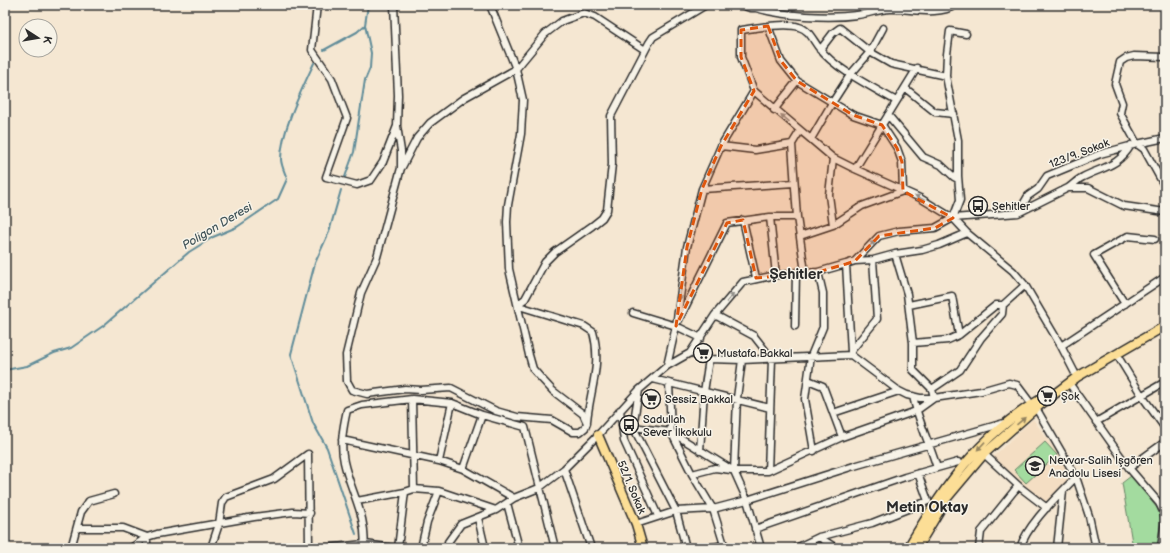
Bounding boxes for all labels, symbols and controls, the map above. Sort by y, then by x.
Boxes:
north arrow [18,18,58,58]
text: K [40,35,54,45]
one-way arrow [779,114,790,123]
street label: 123/9. Sokak [1047,136,1112,171]
one-way arrow [707,163,713,175]
one-way arrow [914,195,925,202]
bus stop icon: Şehitler [967,195,989,217]
water label: Poligon Deresi [179,199,256,253]
place label: Şehitler [992,200,1031,213]
one-way arrow [866,240,876,250]
district label: Şehitler [770,265,824,284]
one-way arrow [677,289,683,301]
one-way arrow [725,292,734,303]
supermarket icon: Mustafa Bakkal [692,342,714,364]
place label: Mustafa Bakkal [717,347,793,360]
supermarket icon: Şok [1036,385,1058,407]
supermarket icon: Sessiz Bakkal [640,388,662,410]
place label: Şok [1061,390,1080,403]
place label: Sessiz Bakkal [665,393,733,406]
place label: Sadullah Sever İlkokulu [643,413,712,439]
bus stop icon: Sadullah Sever İlkokulu [618,414,640,436]
one-way arrow [1016,417,1026,426]
one-way arrow [976,441,986,451]
place label: Nevvar-Salih İşgören Anadolu Lisesi [1049,454,1153,480]
school or university icon: Nevvar-Salih İşgören Anadolu Lisesi [1024,455,1046,477]
street label: 52/1. Sokak [614,459,649,516]
district label: Metin Oktay [886,498,968,517]

